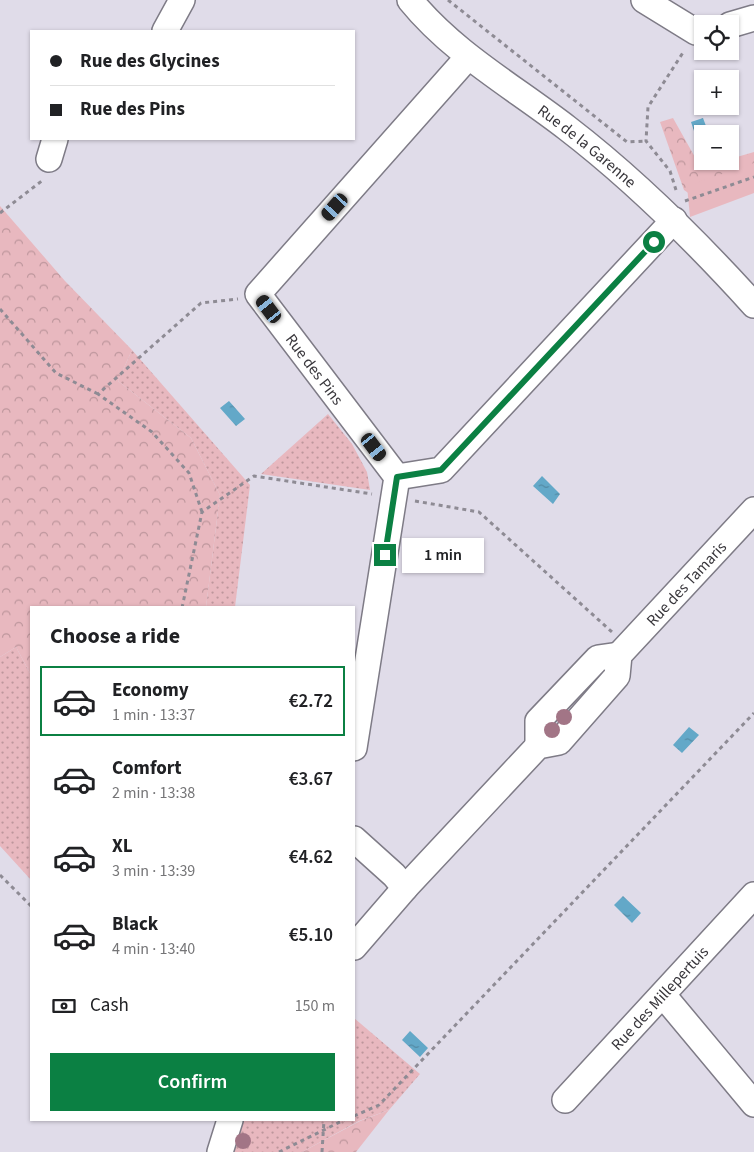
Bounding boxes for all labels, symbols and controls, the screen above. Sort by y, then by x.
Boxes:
map controls [694,15,739,170]
button: locate [694,15,739,60]
text: Rue des Glycines [80,48,220,75]
button: + [694,70,739,115]
text: Rue des Pins [80,96,185,123]
street label: Rue de la Garenne [533,100,641,193]
button: − [694,125,739,170]
car [319,191,350,223]
route start [643,231,665,253]
car [253,293,284,325]
street label: Rue des Pins [280,329,348,410]
car [358,431,389,463]
street label: Rue des Tamaris [641,536,732,631]
callout: 1 min [402,538,485,572]
route end [374,544,396,566]
text: 1 min [424,544,462,566]
text: Choose a ride [50,620,180,652]
text: Economy [112,677,189,704]
icon: car [52,679,97,724]
text: €2.72 [289,688,333,715]
text: 1 min · 13:37 [112,704,195,726]
text: Comfort [112,755,182,782]
icon: car [52,757,97,802]
text: €3.67 [289,766,333,793]
text: 2 min · 13:38 [112,782,195,804]
text: XL [112,833,133,860]
icon: car [52,835,97,880]
text: €4.62 [289,844,333,871]
text: 3 min · 13:39 [112,860,195,882]
text: Black [112,911,158,938]
icon: car [52,913,97,958]
text: €5.10 [289,922,333,949]
text: 4 min · 13:40 [112,938,195,960]
street label: Rue des Millepertuis [606,941,714,1055]
icon: cash [50,992,78,1020]
text: Cash [90,992,129,1019]
text: 150 m [295,995,335,1017]
button: Confirm [50,1053,335,1111]

